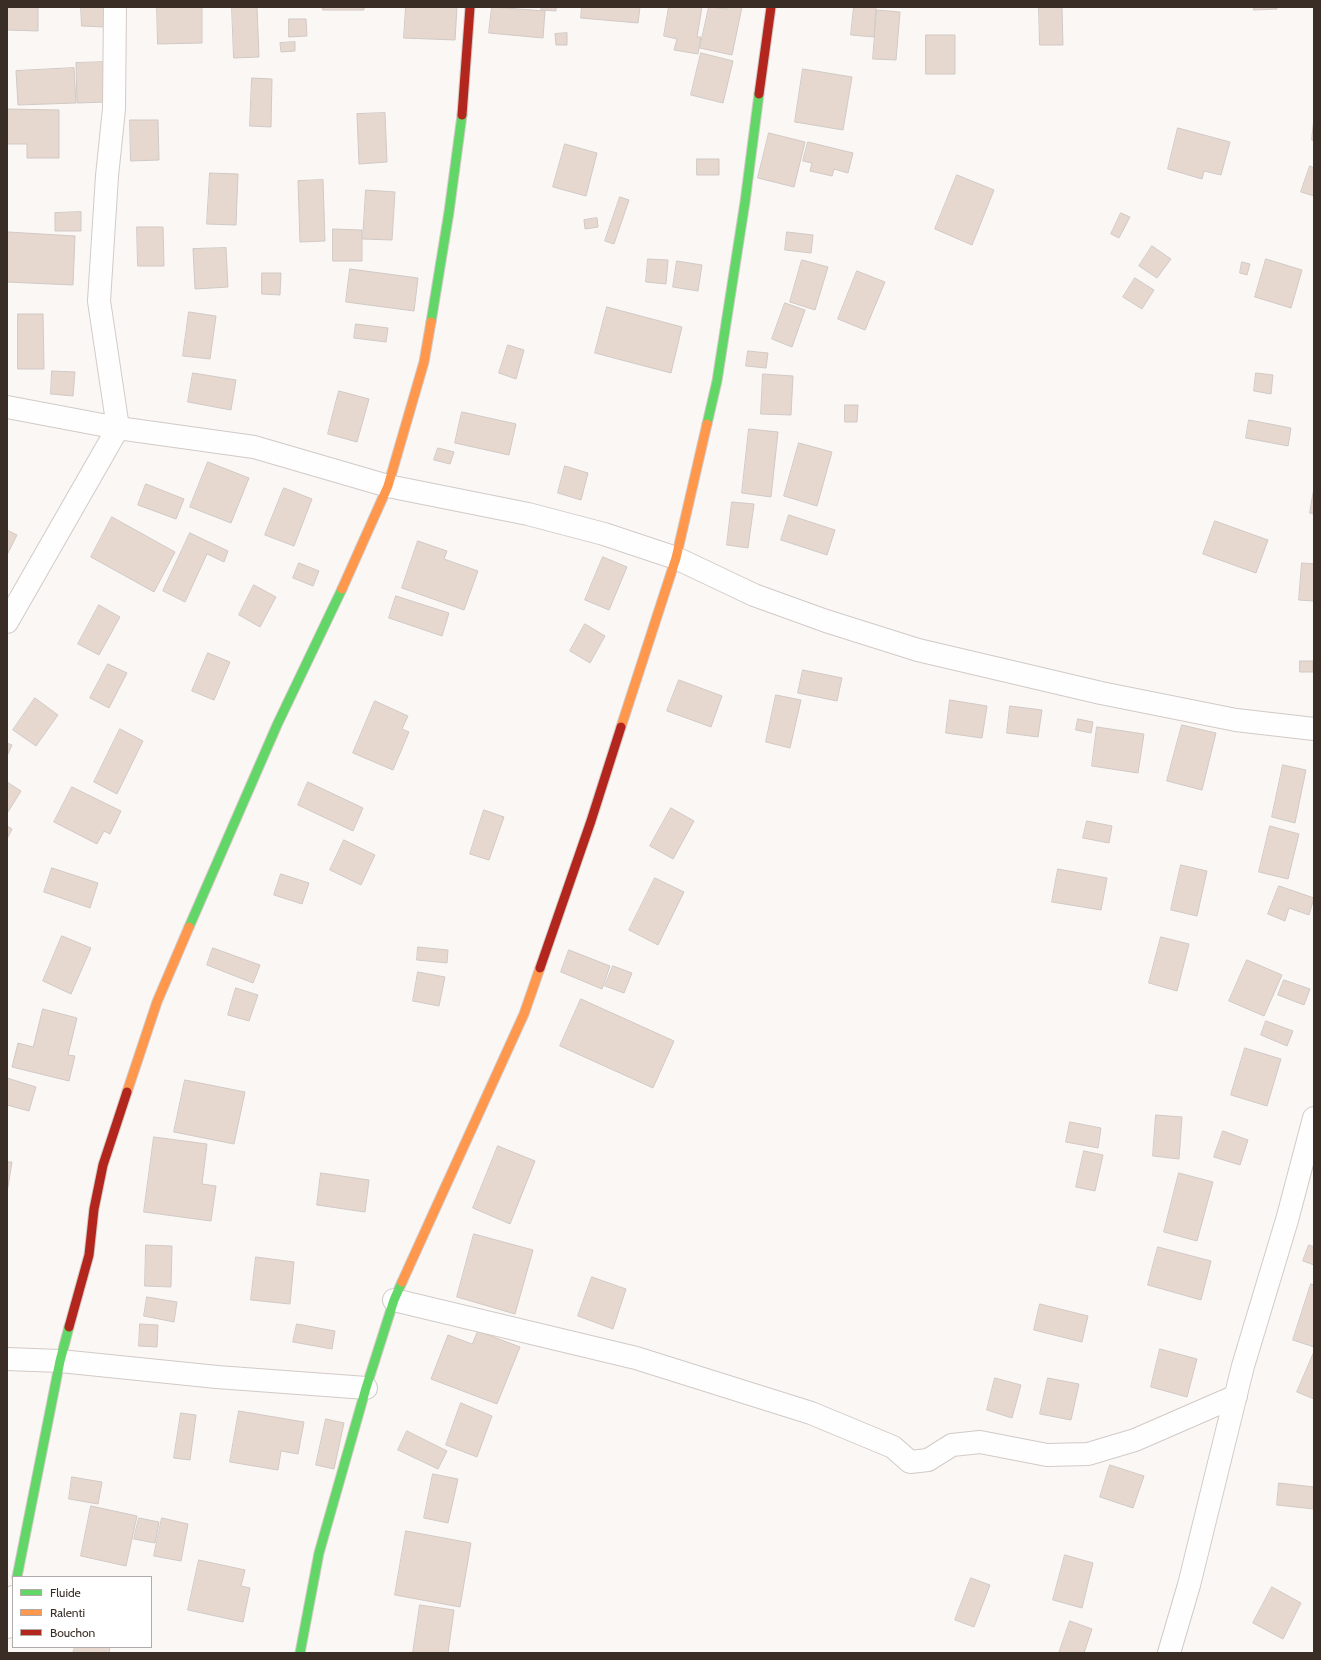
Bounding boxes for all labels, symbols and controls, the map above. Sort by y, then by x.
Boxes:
legend [12,1576,152,1648]
text: Fluide [50,1585,81,1600]
text: Ralenti [50,1605,85,1620]
text: Bouchon [50,1625,95,1640]

